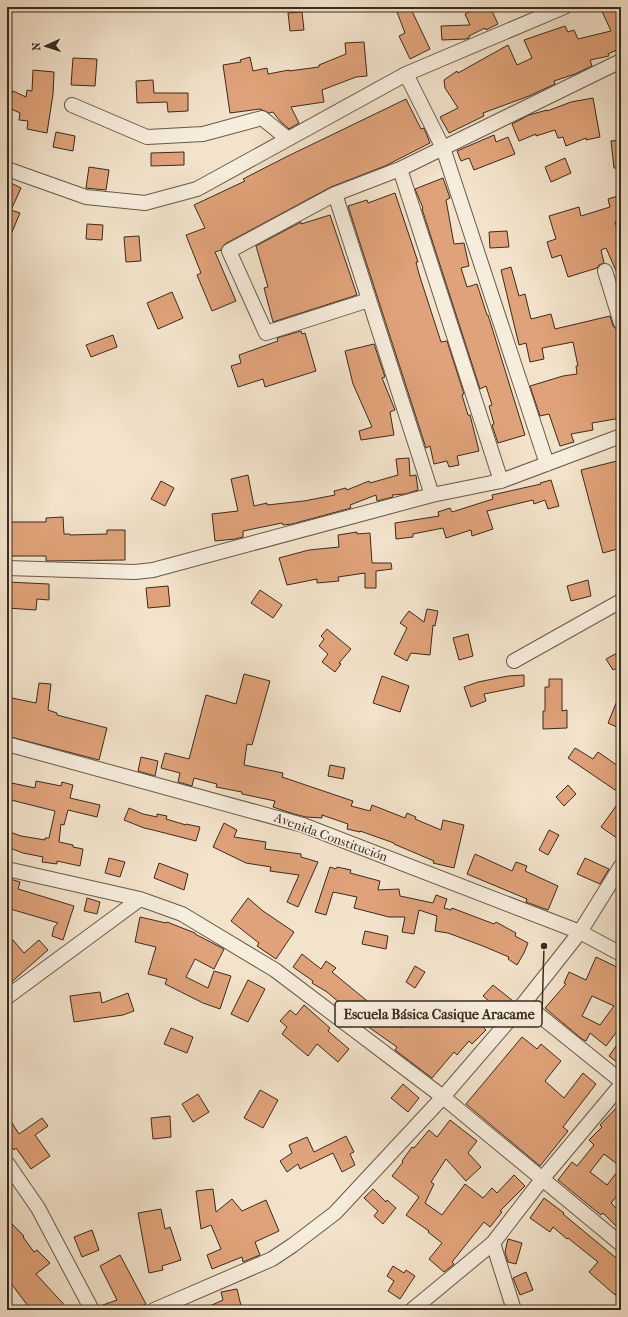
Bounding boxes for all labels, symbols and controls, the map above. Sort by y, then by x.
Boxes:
north arrow [26,26,66,66]
text: N [30,41,43,51]
street label: Avenida Constitución [271,809,390,865]
callout: Escuela Básica Casique Aracame [335,1001,542,1027]
text: Escuela Básica Casique Aracame [343,1006,535,1023]

